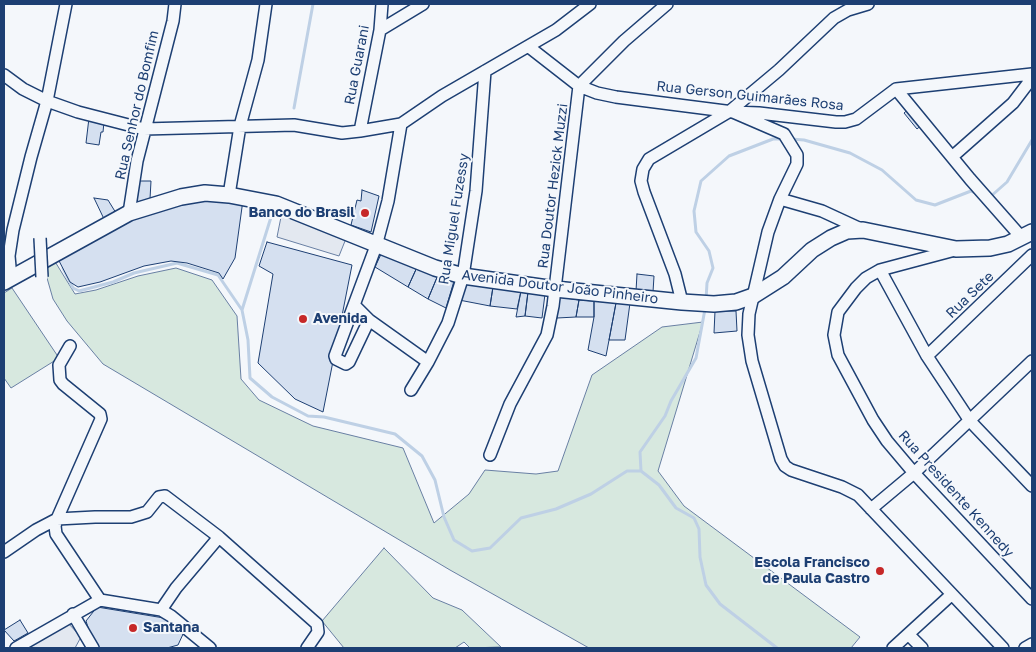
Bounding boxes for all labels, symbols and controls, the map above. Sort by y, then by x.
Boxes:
street label: Rua Guarani [341,24,373,106]
street label: Rua Senhor do Bomfim [112,29,162,181]
street label: Rua Gerson Guimarães Rosa [656,78,844,114]
street label: Rua Doutor Hezick Muzzi [535,103,571,269]
street label: Rua Miguel Fuzessy [435,152,473,286]
place label: Banco do Brasil [248,205,355,221]
marker: Banco do Brasil [359,207,371,219]
street label: Avenida Doutor João Pinheiro [461,267,659,307]
street label: Rua Sete [943,268,997,322]
place label: Avenida [313,311,368,327]
marker: Avenida [297,313,309,325]
street label: Rua Presidente Kennedy [895,427,1017,561]
place label: Escola Francisco de Paula Castro [754,555,870,588]
marker: Escola Francisco de Paula Castro [874,565,886,577]
place label: Santana [143,620,199,636]
marker: Santana [127,622,139,634]

